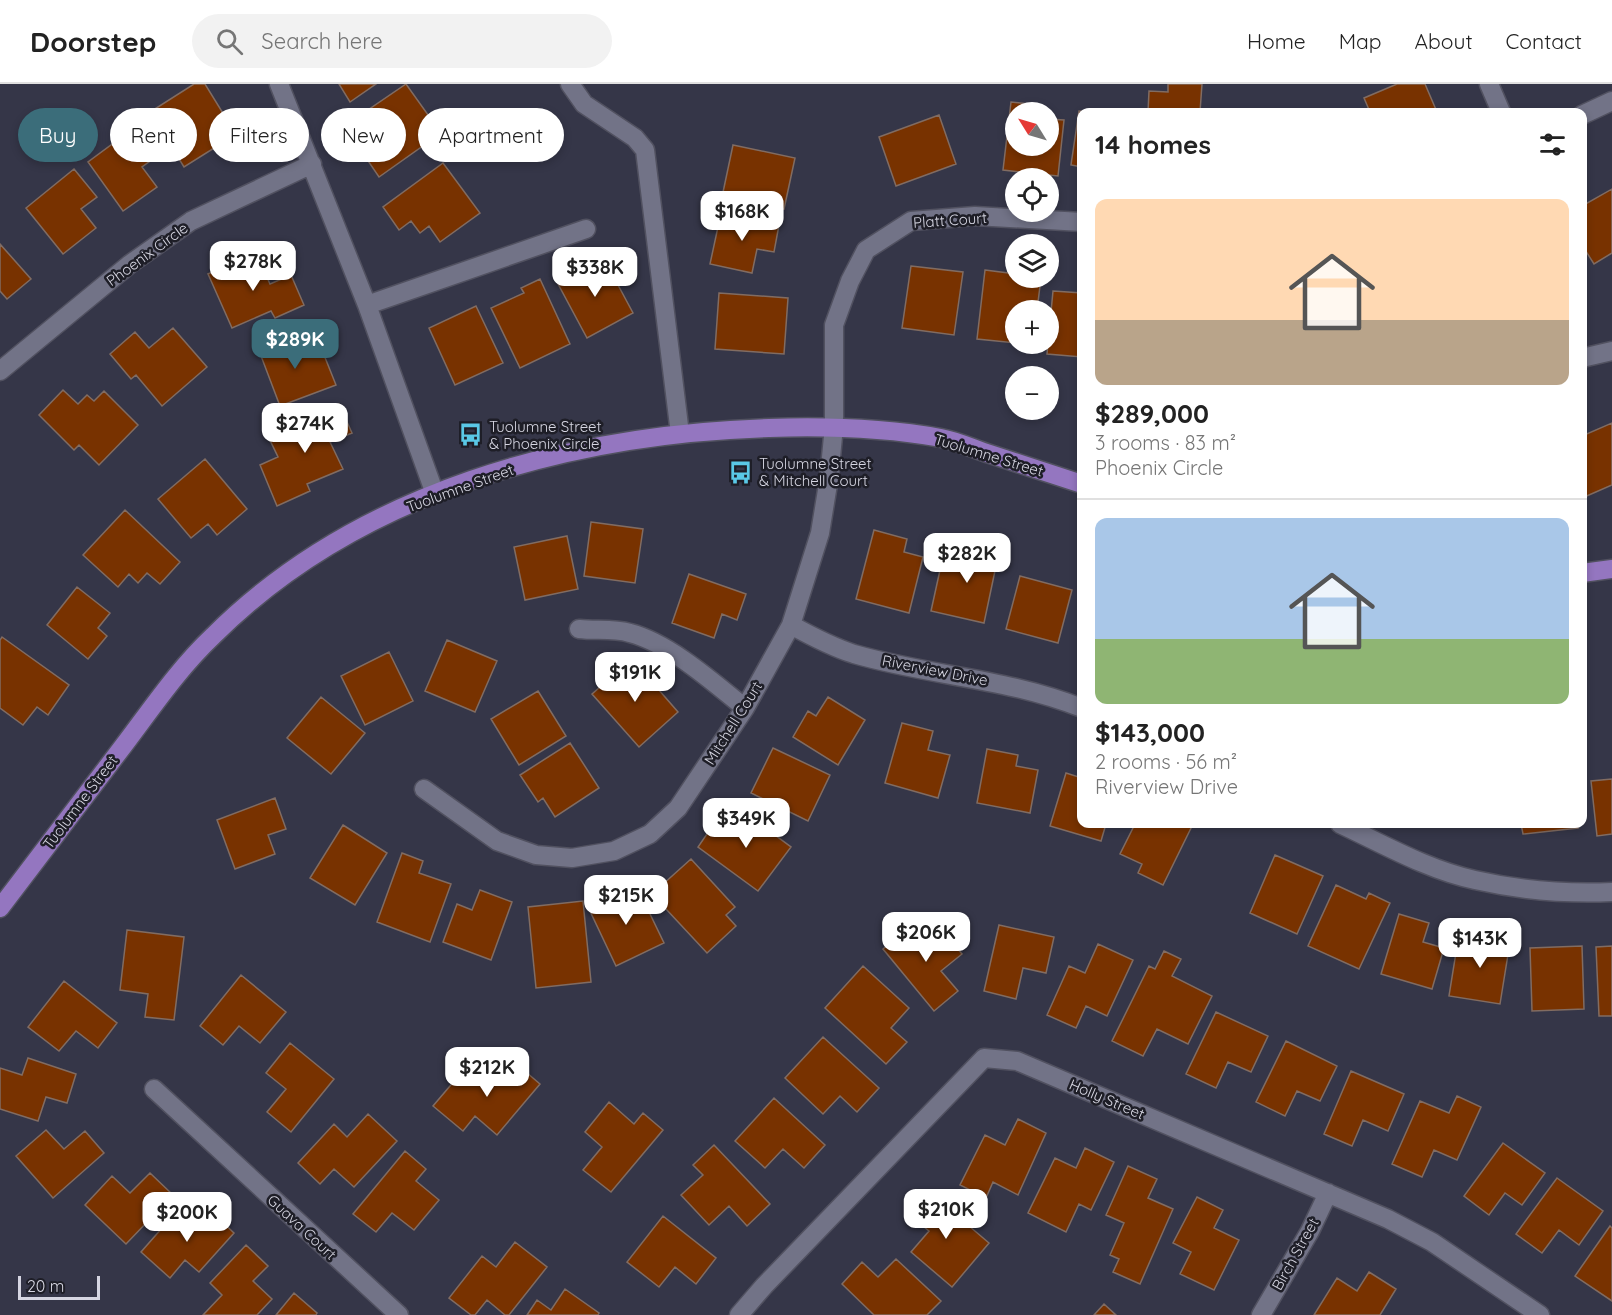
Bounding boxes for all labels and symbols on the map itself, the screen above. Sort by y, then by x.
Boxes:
north arrow [1005,102,1059,156]
pin: $168K [700,191,784,242]
street label: Platt Court [912,208,988,232]
street label: Phoenix Circle [102,218,192,290]
pin: $278K [211,241,295,292]
pin: $338K [553,247,637,298]
pin: $289K [253,319,337,370]
pin: $274K [263,403,347,454]
place label: Tuolumne Street & Phoenix Circle [489,417,602,453]
bus stop icon: Tuolumne Street & Phoenix Circle [458,422,484,448]
street label: Tuolumne Street [932,429,1046,481]
place label: Tuolumne Street & Mitchell Court [759,454,872,490]
bus stop icon: Tuolumne Street & Mitchell Court [728,459,754,485]
street label: Tuolumne Street [404,460,516,516]
pin: $282K [925,533,1009,584]
street label: Riverview Drive [881,650,989,690]
pin: $191K [593,652,677,703]
street label: Mitchell Court [700,678,766,768]
street label: Tuolumne Street [39,751,121,853]
pin: $349K [704,798,788,849]
pin: $215K [584,875,668,926]
pin: $206K [884,912,968,963]
pin: $143K [1438,918,1522,969]
pin: $212K [445,1047,529,1098]
street label: Holly Street [1066,1075,1148,1123]
pin: $210K [904,1189,988,1240]
street label: Guava Court [264,1190,340,1264]
pin: $200K [145,1192,229,1243]
street label: Birch Street [1267,1214,1323,1294]
scale bar [18,1273,100,1300]

